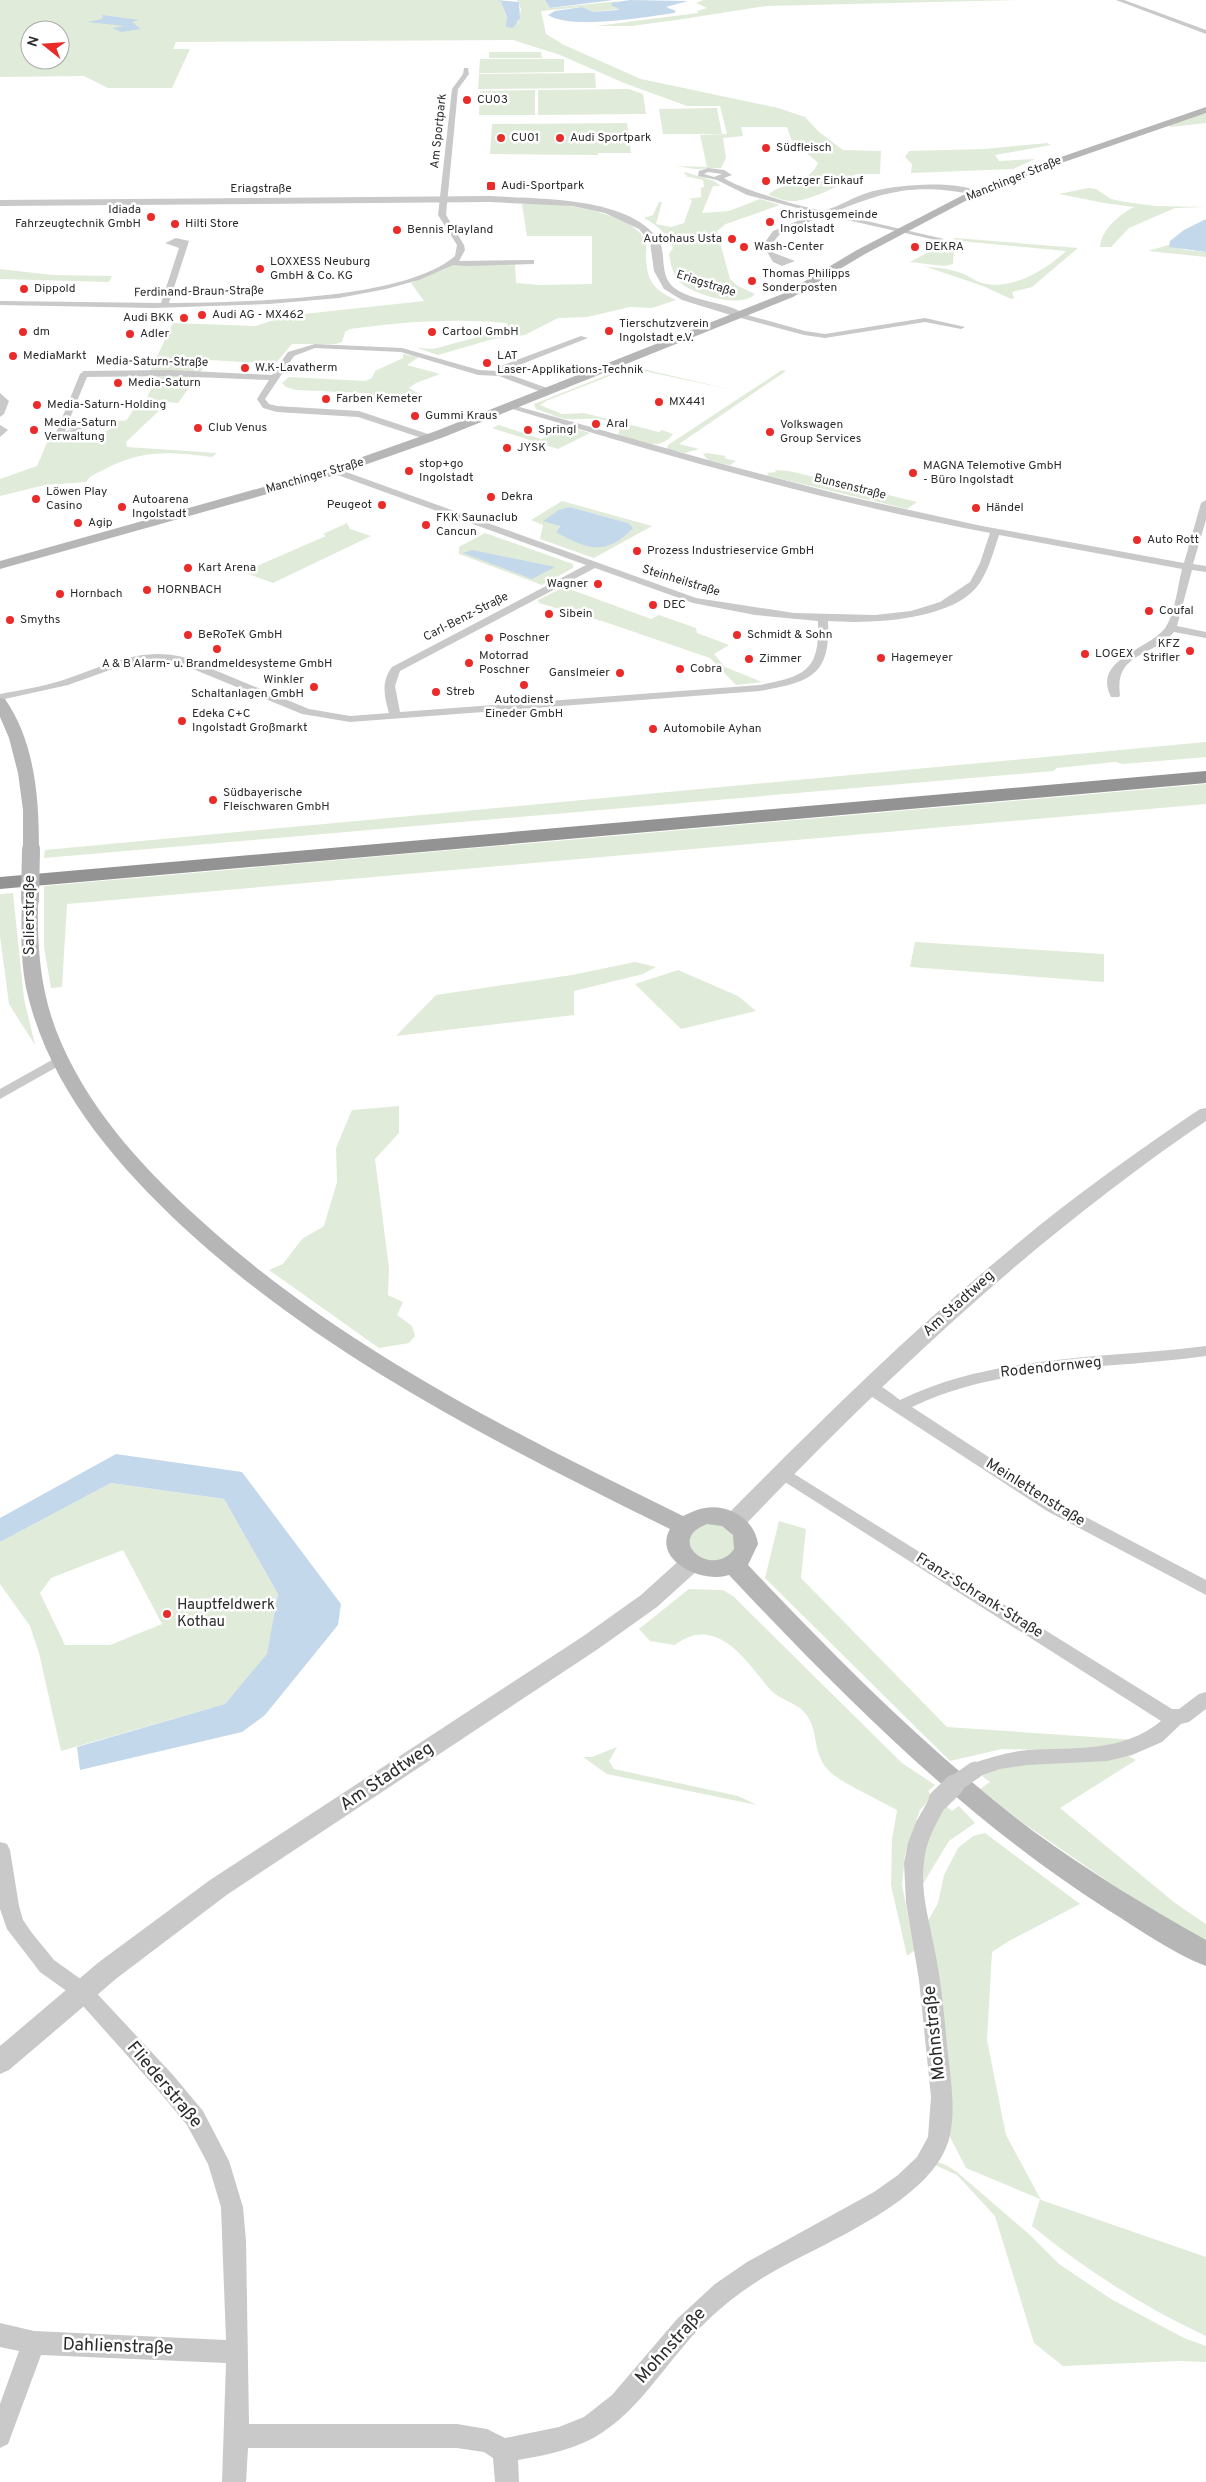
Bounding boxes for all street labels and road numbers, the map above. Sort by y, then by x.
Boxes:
street label: Am Sportpark [427,93,451,169]
street label: Manchinger Straße [964,153,1064,205]
street label: Eriagstraße [230,181,292,197]
street label: Eriagstraße [674,267,738,301]
street label: Ferdinand-Braun-Straße [134,283,264,301]
street label: Media-Saturn-Straße [96,353,208,371]
street label: Manchinger Straße [264,454,366,498]
street label: Bunsenstraße [812,470,888,504]
street label: Steinheilstraße [640,562,722,600]
street label: Carl-Benz-Straße [421,589,511,645]
street label: Salierstraße [21,875,40,955]
street label: Am Stadtweg [919,1267,999,1341]
street label: Rodendornweg [999,1353,1103,1383]
street label: Meinlettenstraße [982,1455,1088,1531]
street label: Franz-Schrank-Straße [912,1549,1046,1643]
street label: Am Stadtweg [336,1737,438,1817]
street label: Mohnstraße [919,1984,951,2082]
street label: Fliederstraße [121,2037,207,2133]
street label: Mohnstraße [631,2303,711,2389]
street label: Dahlienstraße [62,2334,174,2360]

